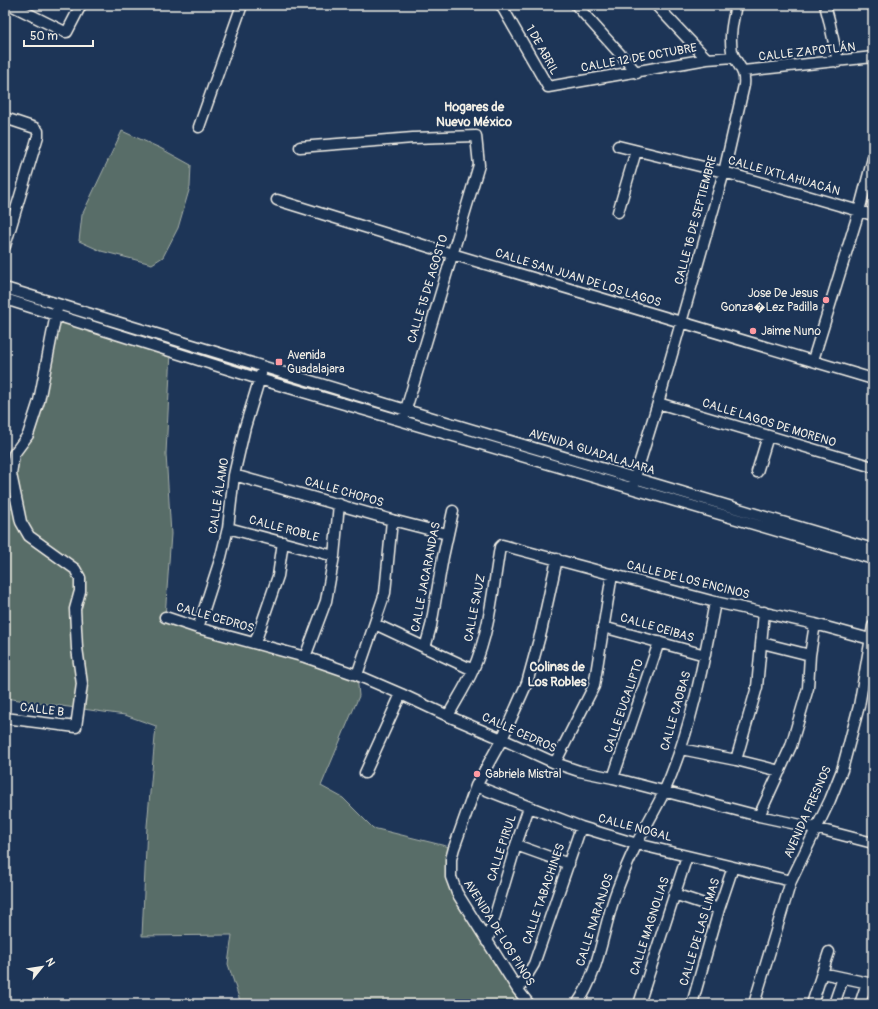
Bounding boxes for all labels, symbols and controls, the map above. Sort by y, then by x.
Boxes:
scale bar [24,22,93,48]
street label: 1 DE ABRIL [522,22,562,78]
text: 50 m [30,29,58,44]
street label: CALLE ZAPOTLÁN [758,38,856,65]
street label: CALLE 12 DE OCTUBRE [580,40,698,76]
district label: Hogares de Nuevo México [436,99,512,130]
street label: CALLE IXTLAHUACÁN [726,152,842,199]
street label: CALLE 16 DE SEPTIEMBRE [672,154,720,286]
street label: CALLE 15 DE AGOSTO [404,233,452,345]
street label: CALLE SAN JUAN DE LOS LAGOS [493,246,663,310]
place label: Jose De Jesus Gonza�Lez Padilla [721,286,819,315]
marker: Jose De Jesus Gonza�Lez Padilla [821,295,831,305]
place label: Jaime Nuno [761,324,822,339]
marker: Jaime Nuno [748,326,758,336]
place label: Avenida Guadalajara [287,348,345,377]
marker: Avenida Guadalajara [274,357,284,367]
street label: CALLE LAGOS DE MORENO [700,395,838,451]
street label: AVENIDA GUADALAJARA [527,426,657,478]
street label: CALLE ÁLAMO [205,457,232,535]
street label: CALLE CHOPOS [303,474,385,510]
street label: CALLE ROBLE [247,512,321,546]
street label: CALLE JACARANDAS [408,521,444,633]
street label: CALLE DE LOS ENCINOS [625,557,751,603]
street label: CALLE SAUZ [461,573,489,643]
street label: CALLE CEDROS [174,600,256,636]
street label: CALLE CEIBAS [618,610,696,646]
street label: CALLE EUCALIPTO [601,657,647,755]
district label: Colinas de Los Robles [527,659,587,690]
street label: CALLE CAOBAS [657,670,695,752]
street label: CALLE B [19,700,65,720]
street label: CALLE CEDROS [479,710,559,756]
street label: AVENIDA FRESNOS [781,764,835,860]
place label: Gabriela Mistral [485,767,562,782]
marker: Gabriela Mistral [472,769,482,779]
street label: CALLE NOGAL [596,811,674,845]
street label: CALLE PIRUL [484,813,520,883]
street label: CALLE TABACHINES [520,842,568,946]
street label: CALLE NARANJOS [573,872,617,968]
street label: CALLE MAGNOLIAS [627,875,673,977]
street label: CALLE DE LAS LIMAS [677,876,723,988]
street label: AVENIDA DE LOS PINOS [460,877,538,989]
north arrow [22,947,62,987]
text: N [43,956,58,969]

